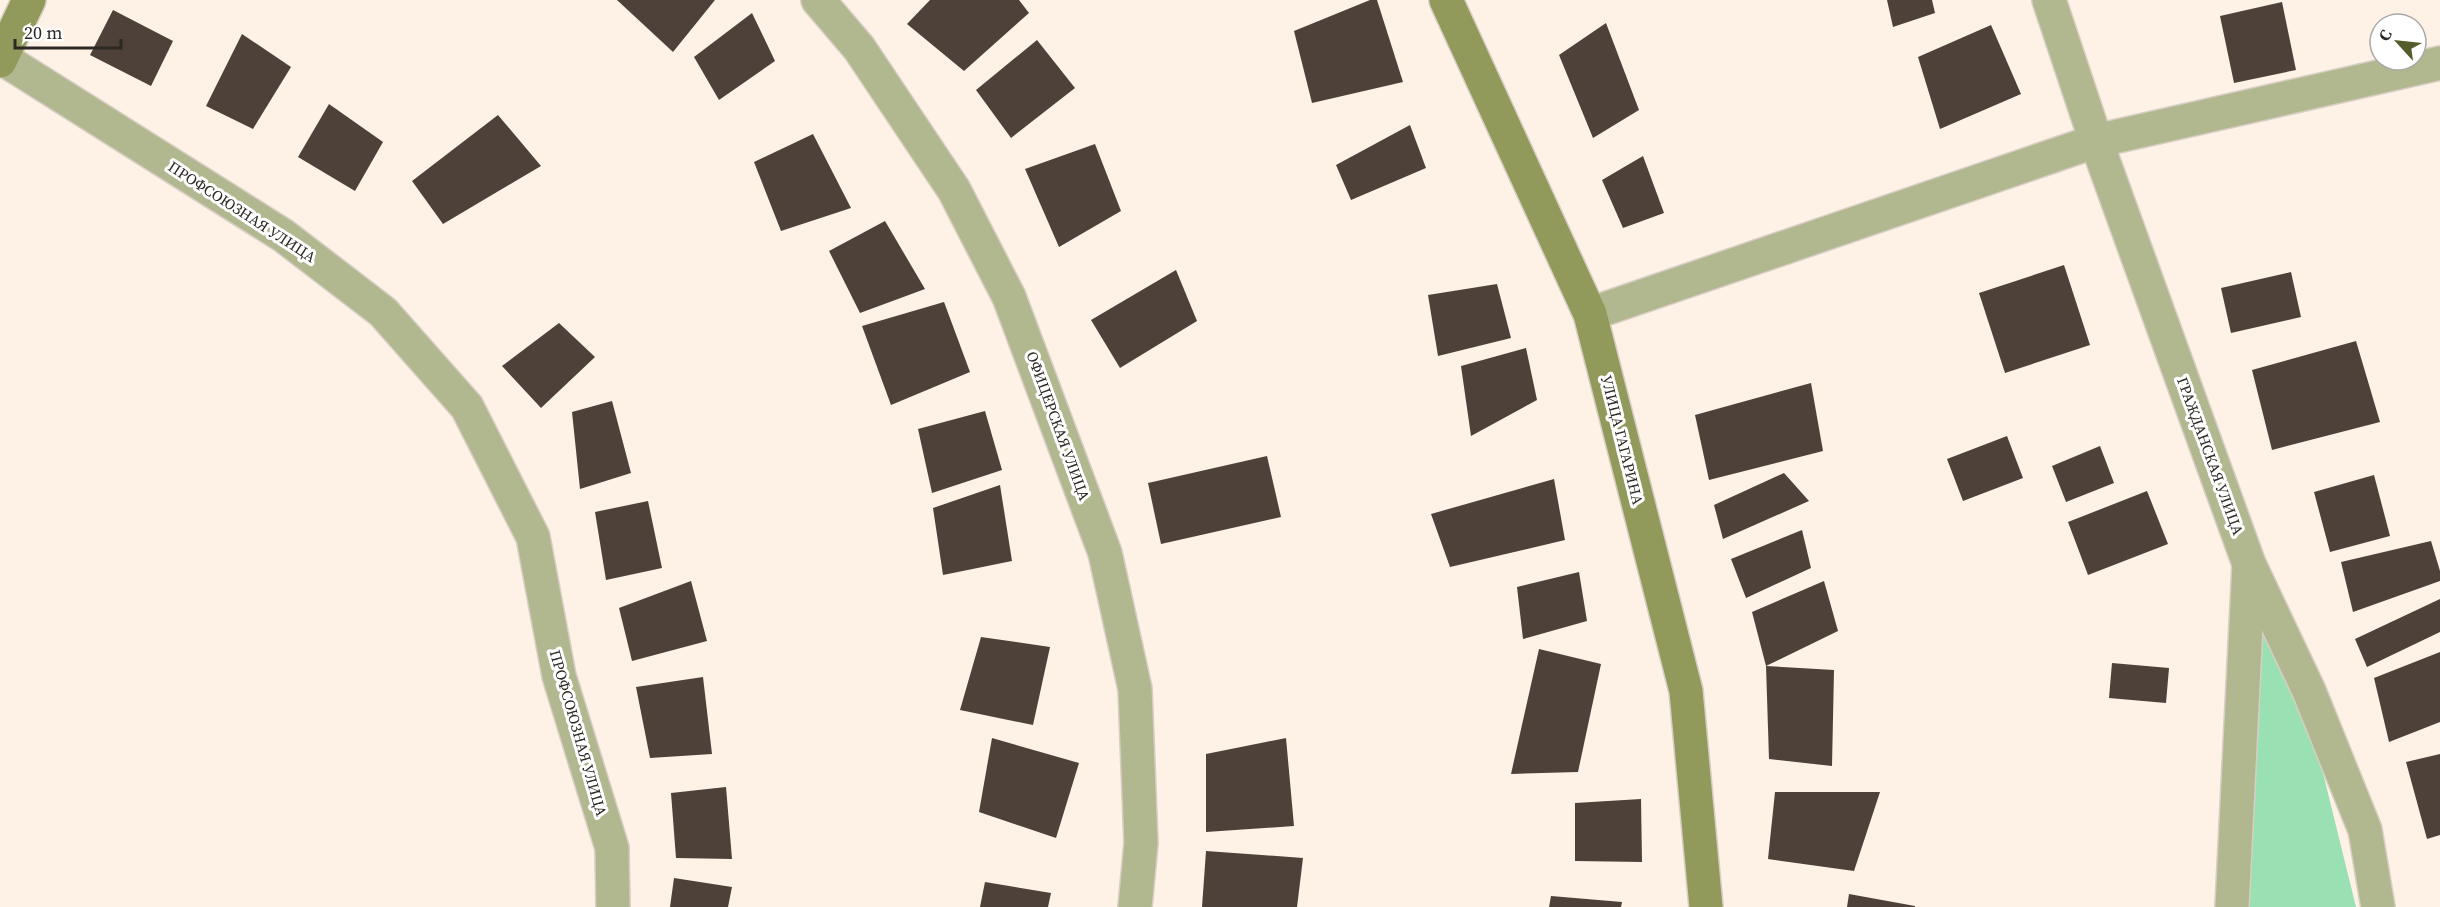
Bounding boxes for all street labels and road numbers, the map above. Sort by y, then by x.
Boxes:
street label: ПРОФСОЮЗНАЯ УЛИЦА [164,156,320,267]
street label: ОФИЦЕРСКАЯ УЛИЦА [1022,348,1095,503]
street label: УЛИЦА ГАГАРИНА [1596,373,1649,507]
street label: ГРАЖДАНСКАЯ УЛИЦА [2172,374,2249,538]
street label: ПРОФСОЮЗНАЯ УЛИЦА [545,647,612,819]

